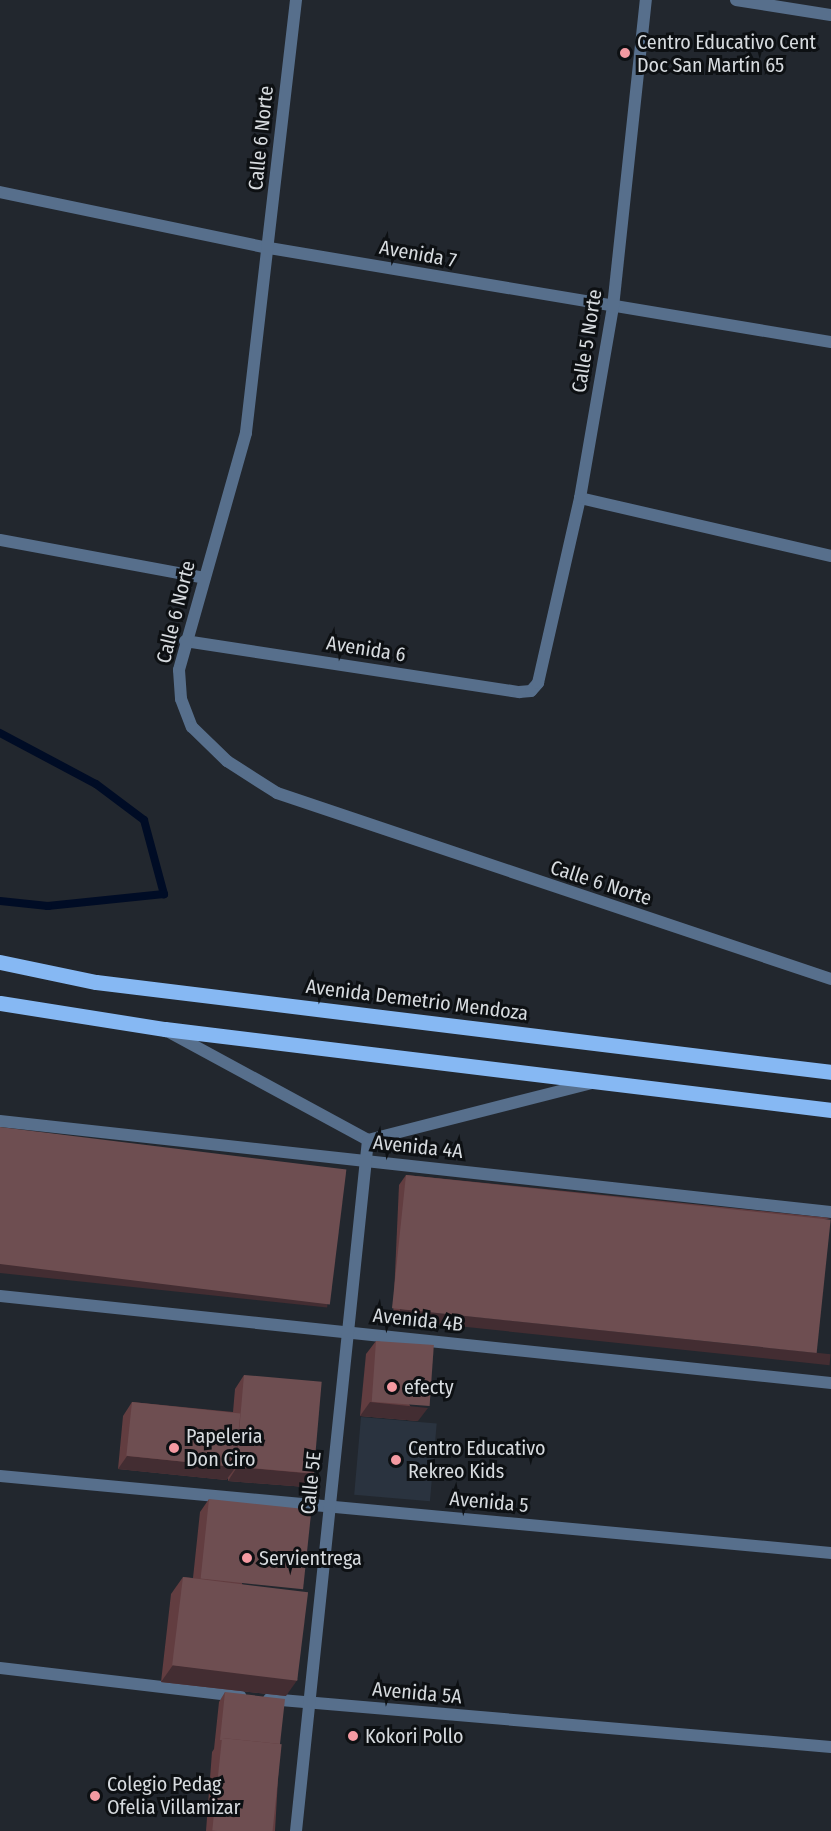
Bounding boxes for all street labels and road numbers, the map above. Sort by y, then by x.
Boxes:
street label: Calle 6 Norte [244,85,278,191]
street label: Avenida 7 [377,235,459,273]
street label: Calle 5 Norte [567,288,607,394]
street label: Calle 6 Norte [152,558,200,666]
street label: Avenida 6 [325,631,407,667]
street label: Calle 6 Norte [547,855,655,911]
street label: Avenida Demetrio Mendoza [304,974,530,1026]
street label: Avenida 4A [372,1130,464,1164]
street label: Avenida 4B [372,1303,464,1337]
street label: Calle 5E [296,1450,326,1516]
street label: Avenida 5 [449,1487,529,1517]
street label: Avenida 5A [371,1677,463,1709]

